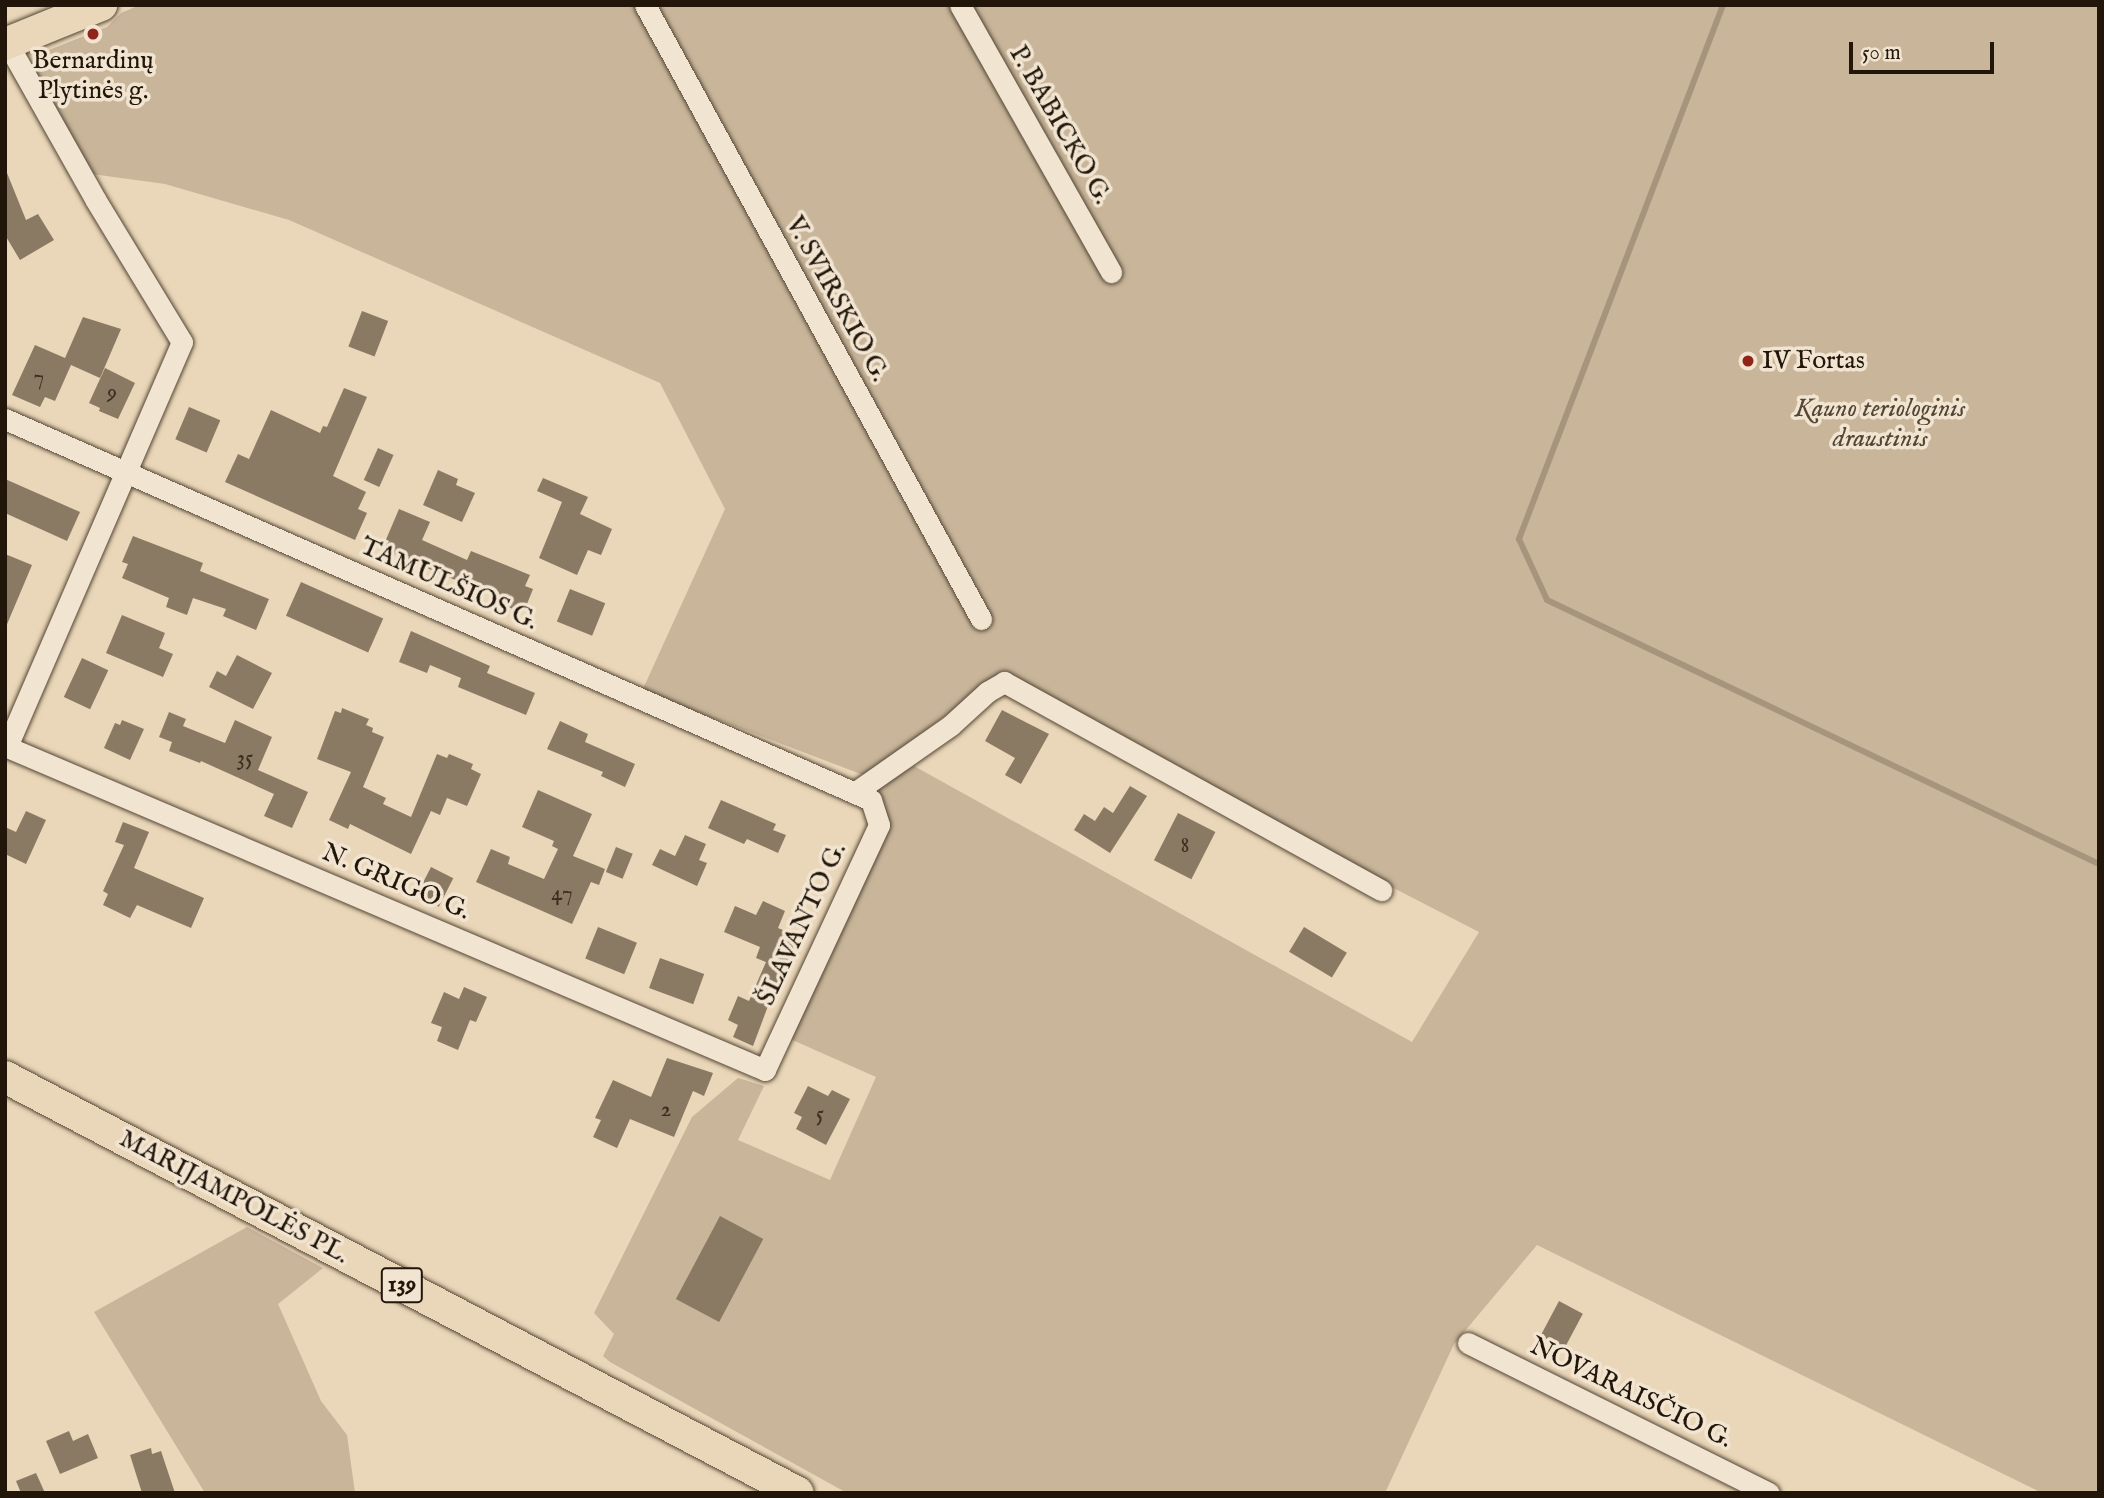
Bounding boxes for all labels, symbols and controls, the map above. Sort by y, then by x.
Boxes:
marker: Bernardinų Plytinės g. [85,26,101,42]
scale bar [1852,28,1997,72]
street label: P. BABICKO G. [1002,40,1118,210]
text: 50 m [1862,40,1901,67]
place label: Bernardinų Plytinės g. [32,45,154,106]
street label: V. SVIRSKIO G. [779,211,895,387]
place label: IV Fortas [1762,345,1865,377]
marker: IV Fortas [1740,353,1756,369]
house number: 7 [34,364,44,392]
house number: 9 [107,379,117,407]
park label: Kauno teriologinis draustinis [1795,393,1965,454]
street label: TAMULŠIOS G. [355,531,543,637]
house number: 35 [237,745,253,773]
house number: 8 [1180,832,1190,860]
street label: N. GRIGO G. [317,837,475,927]
street label: ŠLAVANTO G. [751,838,853,1010]
house number: 47 [551,880,573,908]
house number: 2 [661,1096,671,1124]
house number: 5 [816,1101,824,1129]
street label: MARIJAMPOLĖS PL. [114,1123,354,1271]
road number: 139 [379,1265,425,1306]
street label: NOVARAISČIO G. [1525,1331,1737,1455]

